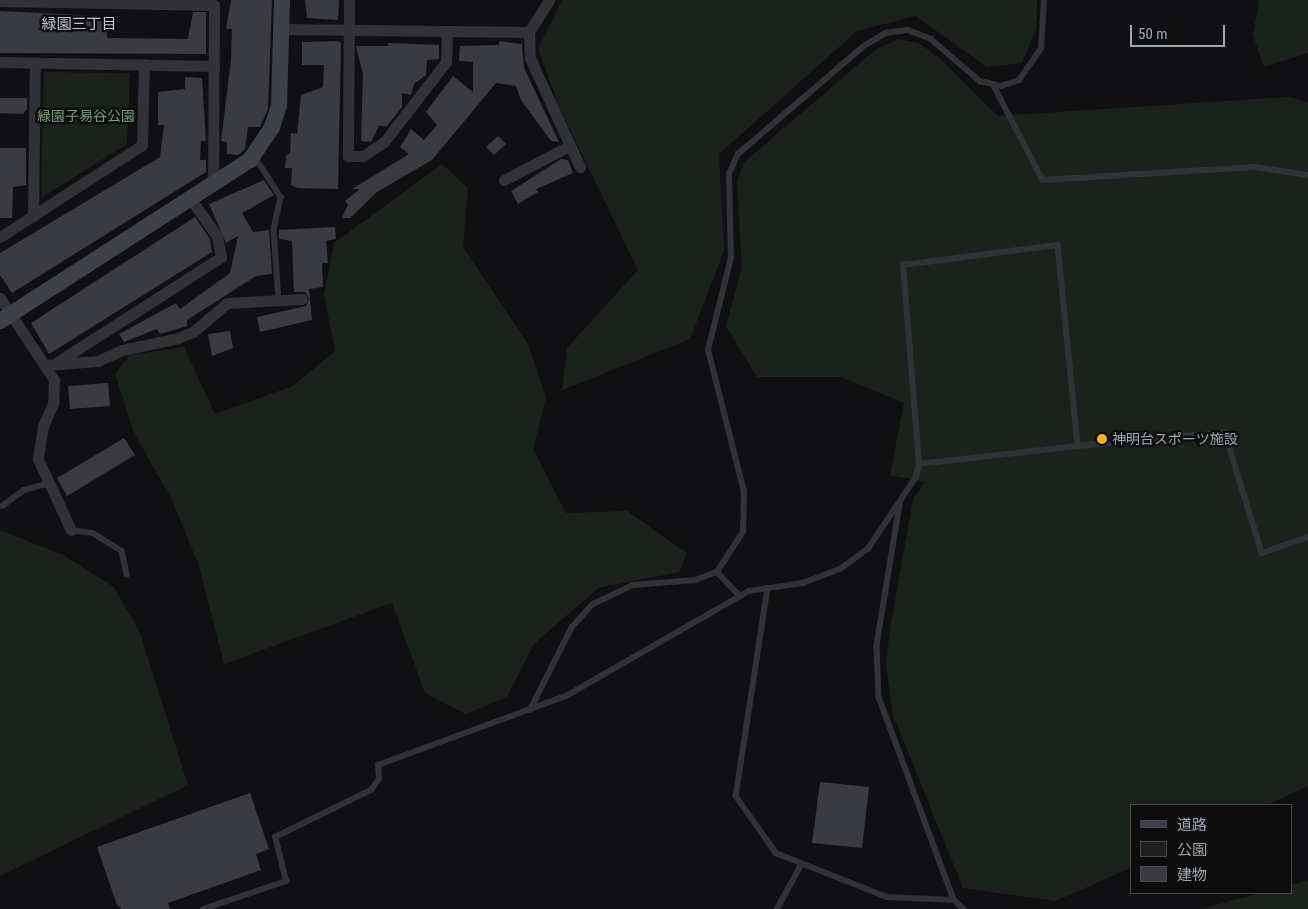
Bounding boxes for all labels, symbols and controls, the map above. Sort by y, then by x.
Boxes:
scale bar [1133,15,1228,47]
district label: 緑園三丁目 [42,16,116,34]
text: 50 m [1138,25,1168,43]
park label: 緑園子易谷公園 [37,108,135,124]
place label: 神明台スポーツ施設 [1112,431,1238,447]
marker: 神明台スポーツ施設 [1096,433,1108,445]
legend [1130,804,1293,894]
text: 道路 [1177,816,1207,834]
text: 公園 [1177,841,1207,859]
text: 建物 [1177,866,1207,884]

